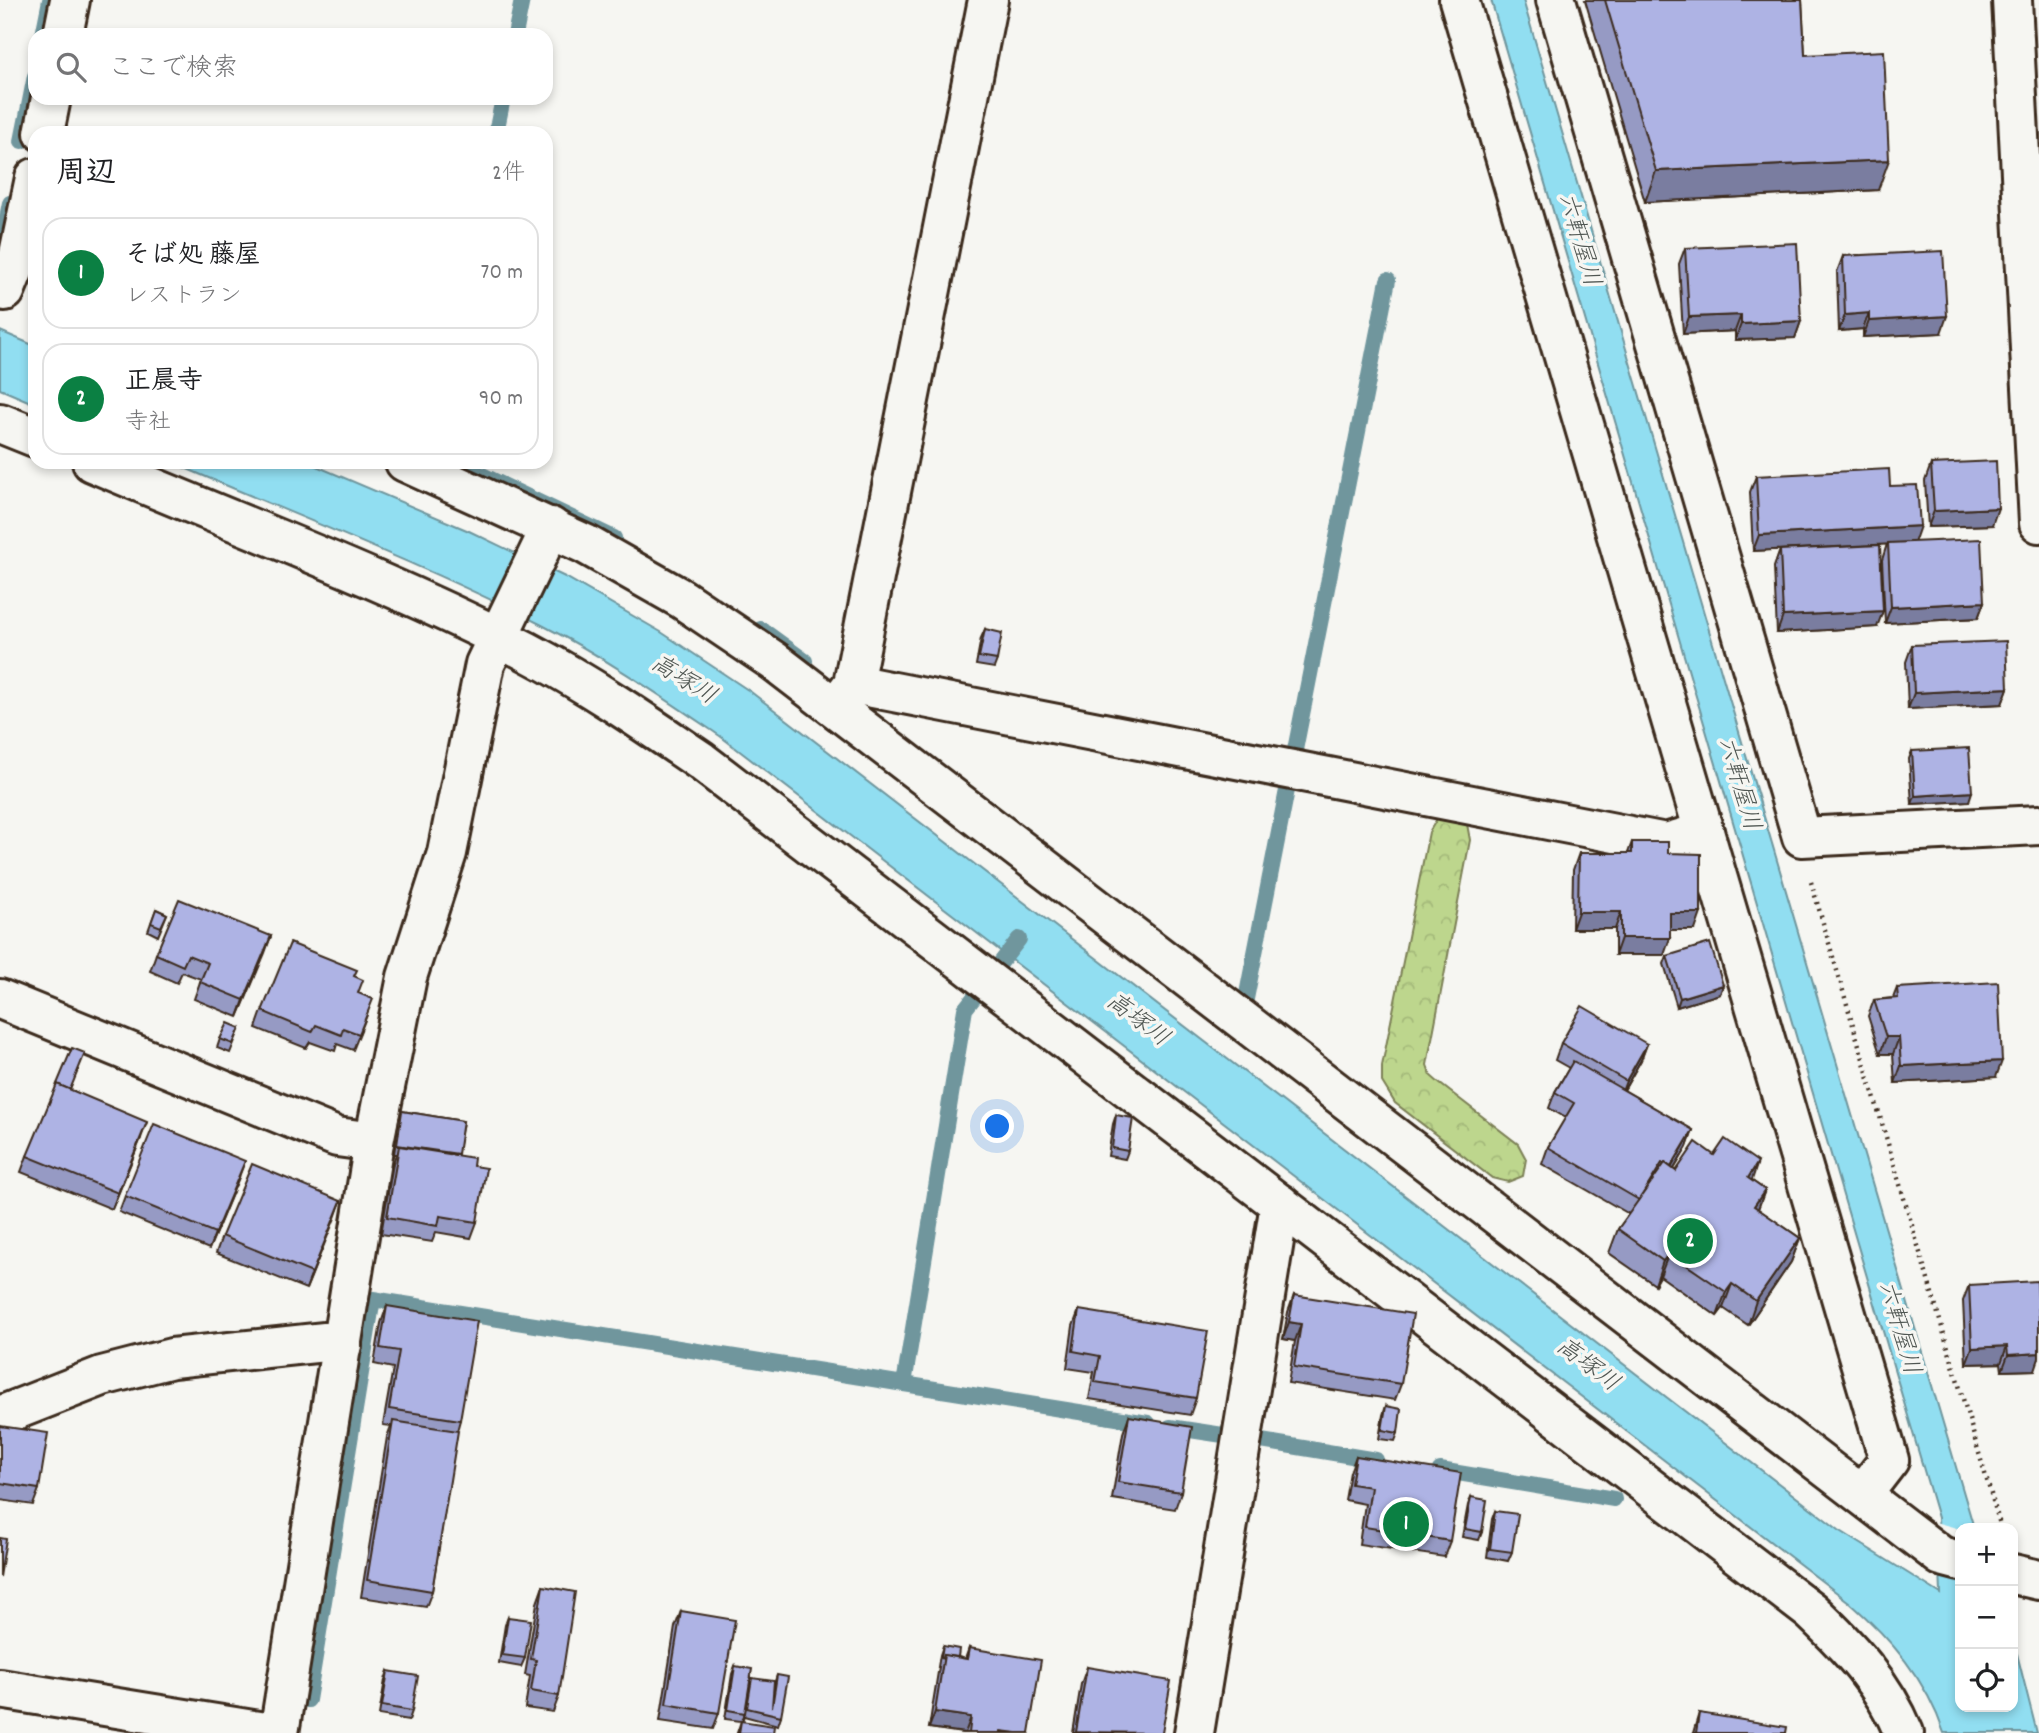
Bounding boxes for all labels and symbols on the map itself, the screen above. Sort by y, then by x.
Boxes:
water label: 六軒屋川 [1548,189,1608,291]
water label: 高塚川 [643,648,723,714]
water label: 六軒屋川 [1708,733,1768,835]
water label: 高塚川 [1098,986,1176,1056]
your location [980,1109,1014,1143]
pin: 2 [1667,1215,1713,1267]
water label: 六軒屋川 [1868,1277,1928,1379]
water label: 高塚川 [1548,1331,1626,1401]
pin: 1 [1383,1498,1429,1550]

